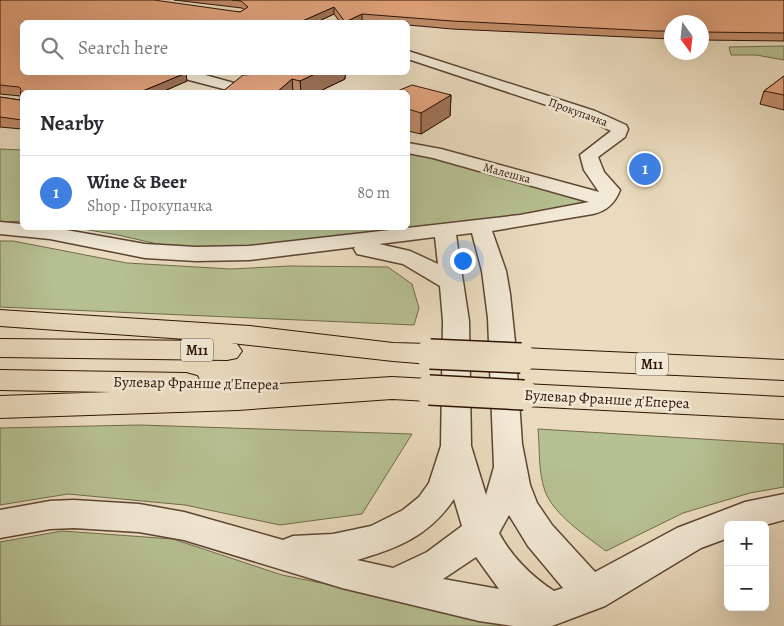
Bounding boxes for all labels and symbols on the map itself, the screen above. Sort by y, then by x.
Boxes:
north arrow [664,15,709,60]
street label: Прокупачка [546,94,610,130]
pin: 1 [629,150,661,188]
street label: Малешка [482,159,533,187]
your location [450,248,476,274]
road number: M11 [181,338,213,362]
road number: M11 [636,352,668,376]
street label: Булевар Франше д'Епереа [113,372,279,394]
street label: Булевар Франше д'Епереа [524,385,690,413]

